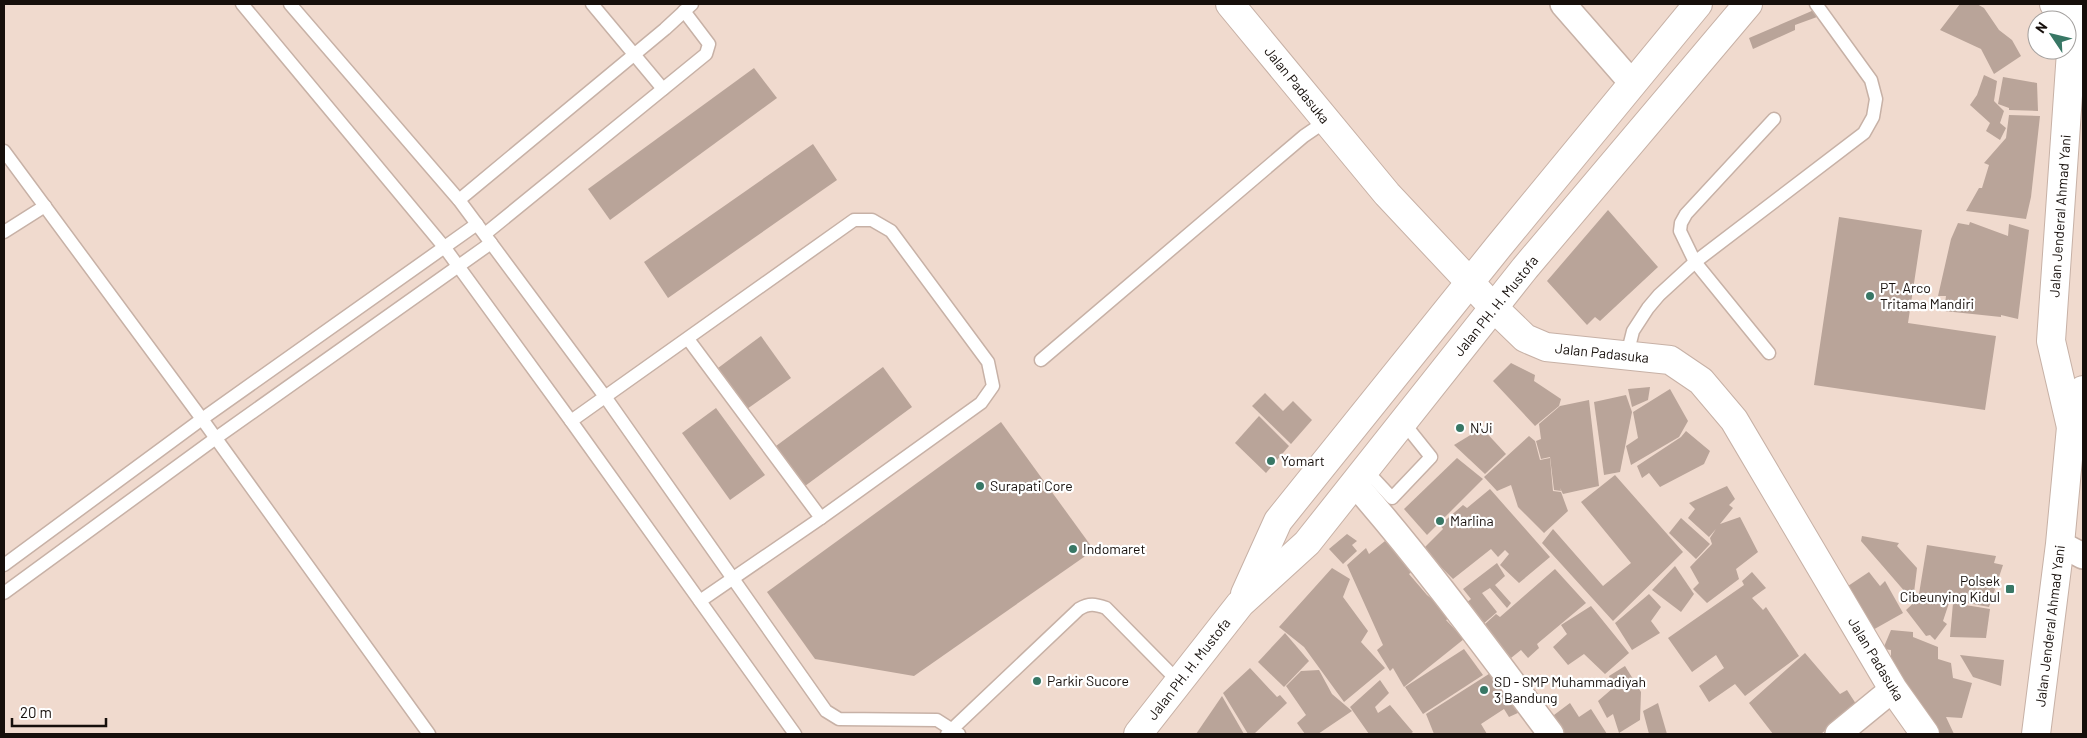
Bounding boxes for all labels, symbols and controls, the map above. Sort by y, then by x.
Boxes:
north arrow [2027,10,2077,60]
text: N [2031,19,2051,36]
street label: Jalan Padasuka [1261,43,1334,127]
street label: Jalan Jenderal Ahmad Yani [2045,134,2074,298]
street label: Jalan PH. H. Mustofa [1450,252,1541,359]
place label: PT. Arco Tritama Mandiri [1880,279,1974,312]
marker: PT. Arco Tritama Mandiri [1864,290,1876,302]
street label: Jalan Padasuka [1554,339,1650,366]
place label: N'Ji [1470,419,1493,436]
marker: N'Ji [1454,422,1466,434]
place label: Yomart [1281,452,1325,469]
marker: Yomart [1265,455,1277,467]
place label: Surapati Core [990,477,1073,494]
marker: Surapati Core [974,480,986,492]
place label: Marlina [1450,512,1494,529]
marker: Marlina [1434,515,1446,527]
place label: Indomaret [1083,540,1146,557]
marker: Indomaret [1067,543,1079,555]
street label: Jalan Jenderal Ahmad Yani [2031,544,2068,708]
place label: Polsek Cibeunying Kidul [1900,572,2000,605]
marker: Polsek Cibeunying Kidul [2004,583,2016,595]
street label: Jalan PH. H. Mustofa [1144,614,1234,723]
street label: Jalan Padasuka [1845,614,1908,704]
place label: Parkir Sucore [1047,672,1129,689]
place label: SD - SMP Muhammadiyah 3 Bandung [1494,673,1646,706]
marker: Parkir Sucore [1031,675,1043,687]
marker: SD - SMP Muhammadiyah 3 Bandung [1478,684,1490,696]
scale bar [12,696,106,728]
text: 20 m [20,703,52,721]

